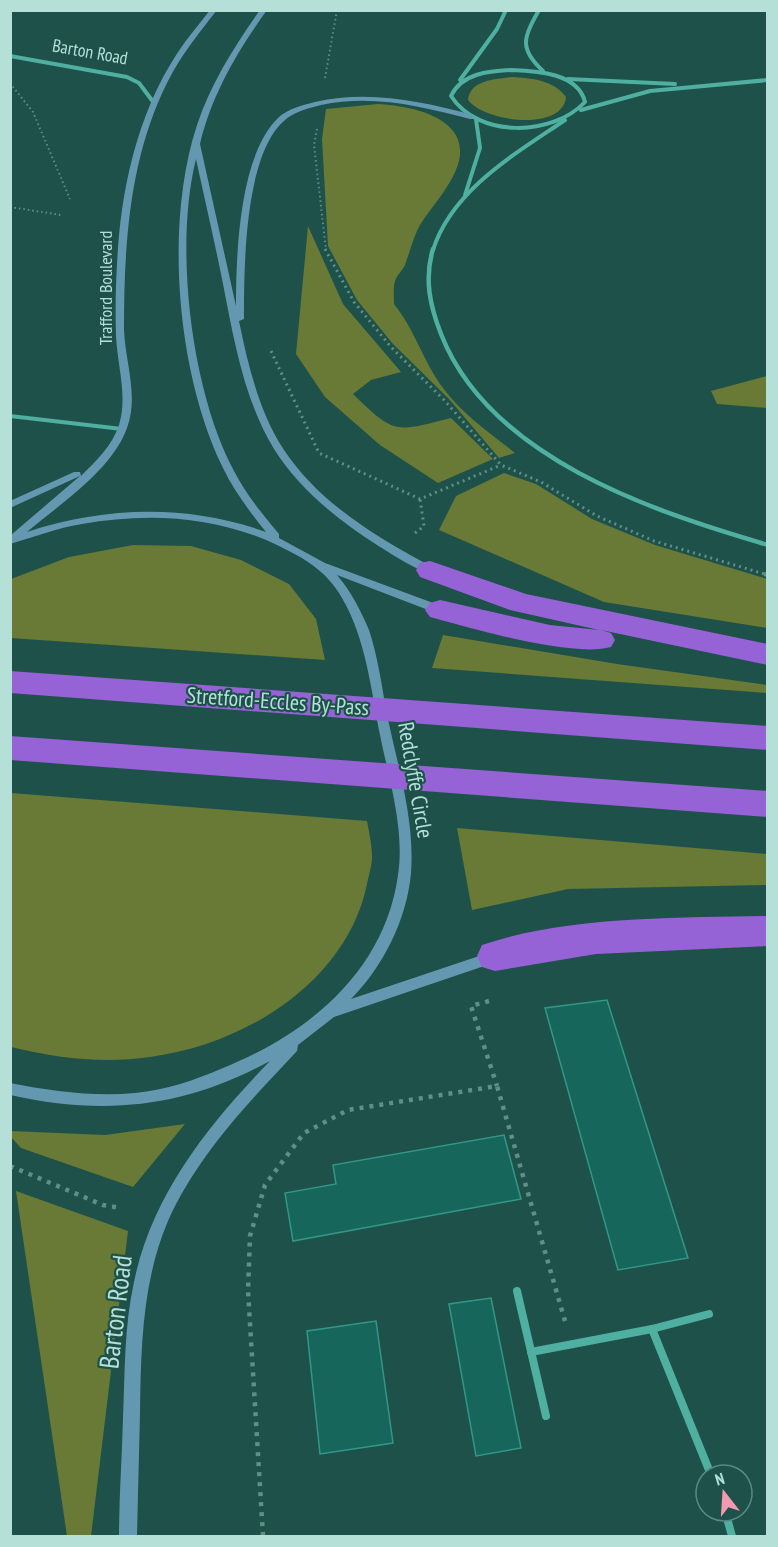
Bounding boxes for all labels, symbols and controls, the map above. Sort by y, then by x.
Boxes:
street label: Barton Road [51,34,130,69]
street label: Trafford Boulevard [94,231,117,345]
street label: Stretford-Eccles By-Pass [186,681,370,721]
street label: Redclyffe Circle [392,720,440,840]
street label: Barton Road [91,1253,139,1371]
north arrow [694,1463,754,1523]
text: N [713,1468,727,1489]

